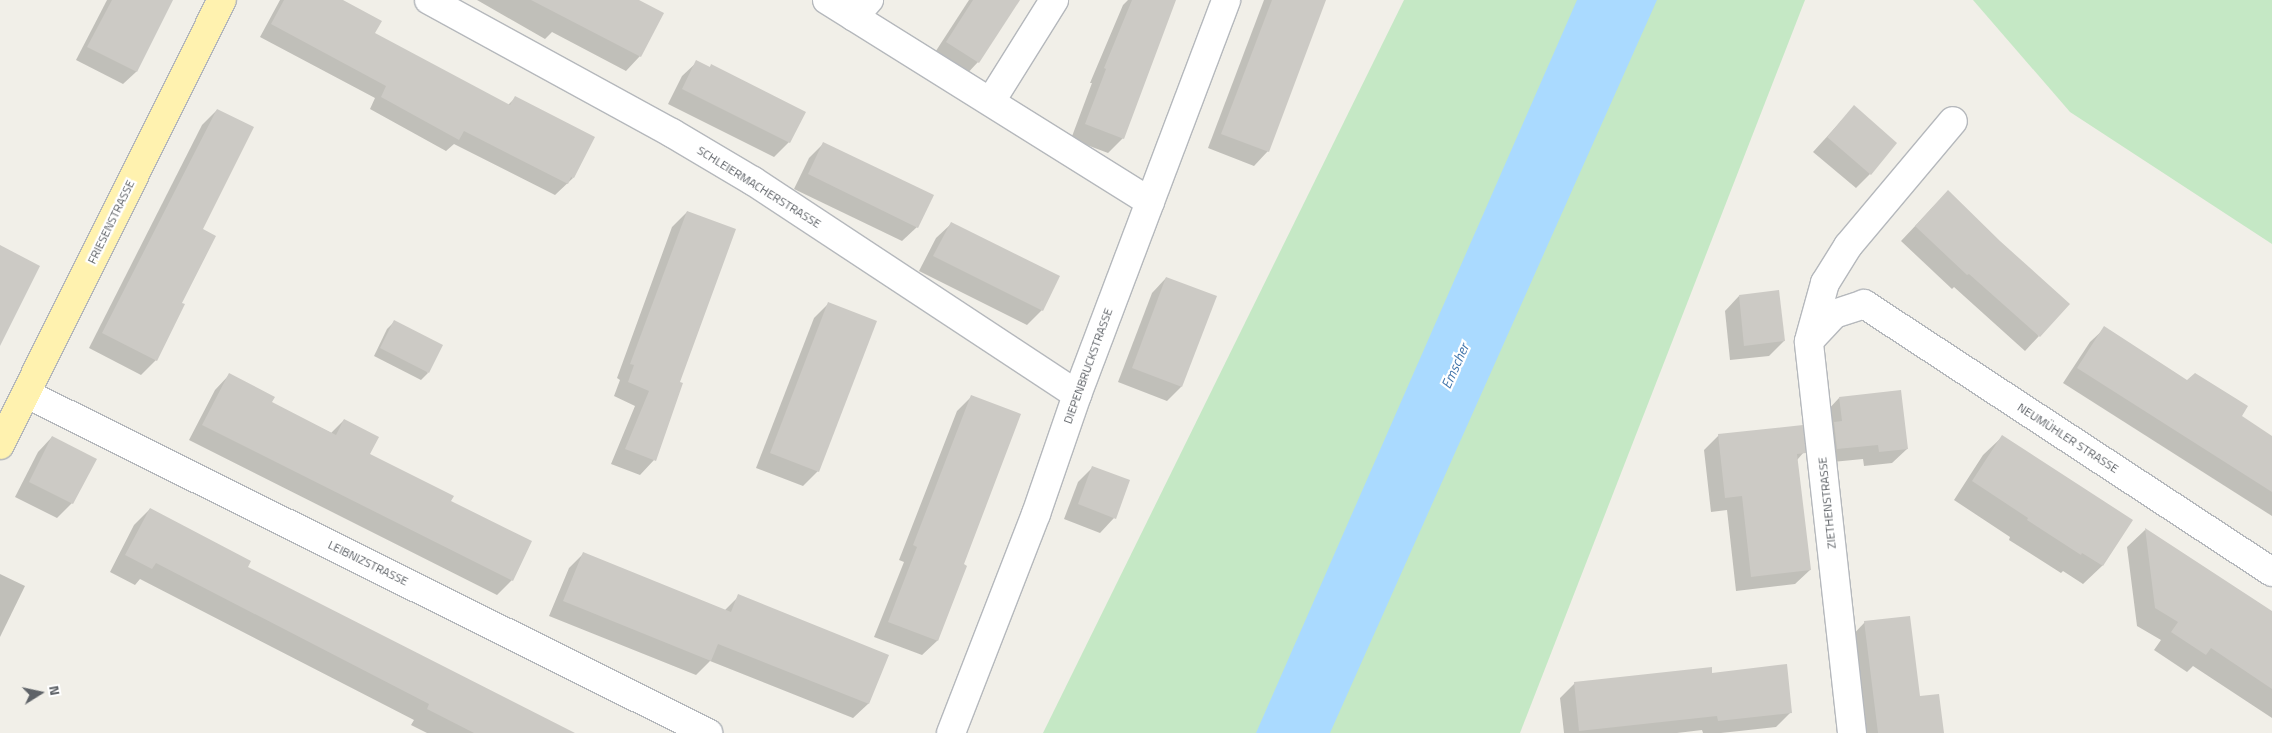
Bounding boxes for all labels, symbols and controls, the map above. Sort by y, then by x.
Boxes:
street label: SCHLEIERMACHERSTRASSE [695,143,823,231]
street label: FRIESENSTRASSE [85,178,137,266]
street label: DIEPENBRUCKSTRASSE [1060,306,1116,426]
water label: Emscher [1438,341,1472,391]
street label: NEUMÜHLER STRASSE [2015,400,2121,476]
street label: ZIETHENSTRASSE [1815,456,1839,550]
street label: LEIBNIZSTRASSE [326,537,410,589]
north arrow [15,668,65,718]
text: N [44,684,66,697]

